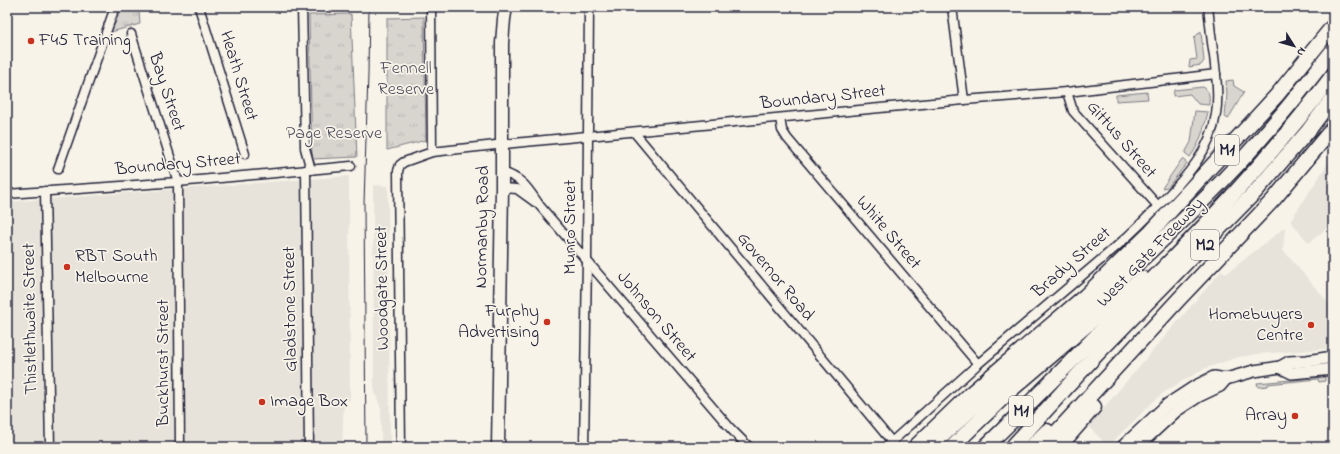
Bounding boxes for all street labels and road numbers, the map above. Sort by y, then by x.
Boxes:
street label: Heath Street [212,28,264,124]
street label: Bay Street [141,48,191,135]
street label: Boundary Street [758,78,887,118]
street label: Gittus Street [1080,95,1162,185]
road number: M1 [1215,135,1239,165]
street label: Boundary Street [113,147,242,184]
street label: Normanby Road [469,165,497,289]
street label: Munro Street [558,180,584,274]
street label: White Street [849,190,927,276]
street label: West Gate Freeway [1091,192,1211,314]
street label: Brady Street [1026,221,1117,305]
street label: Woodgate Street [369,225,398,351]
street label: Governor Road [730,227,820,327]
road number: M2 [1191,230,1219,260]
street label: Thistlethwaite Street [17,243,45,395]
street label: Gladstone Street [277,246,305,372]
street label: Johnson Street [610,266,702,368]
street label: Buckhurst Street [151,299,177,428]
road number: M1 [1009,396,1033,426]

